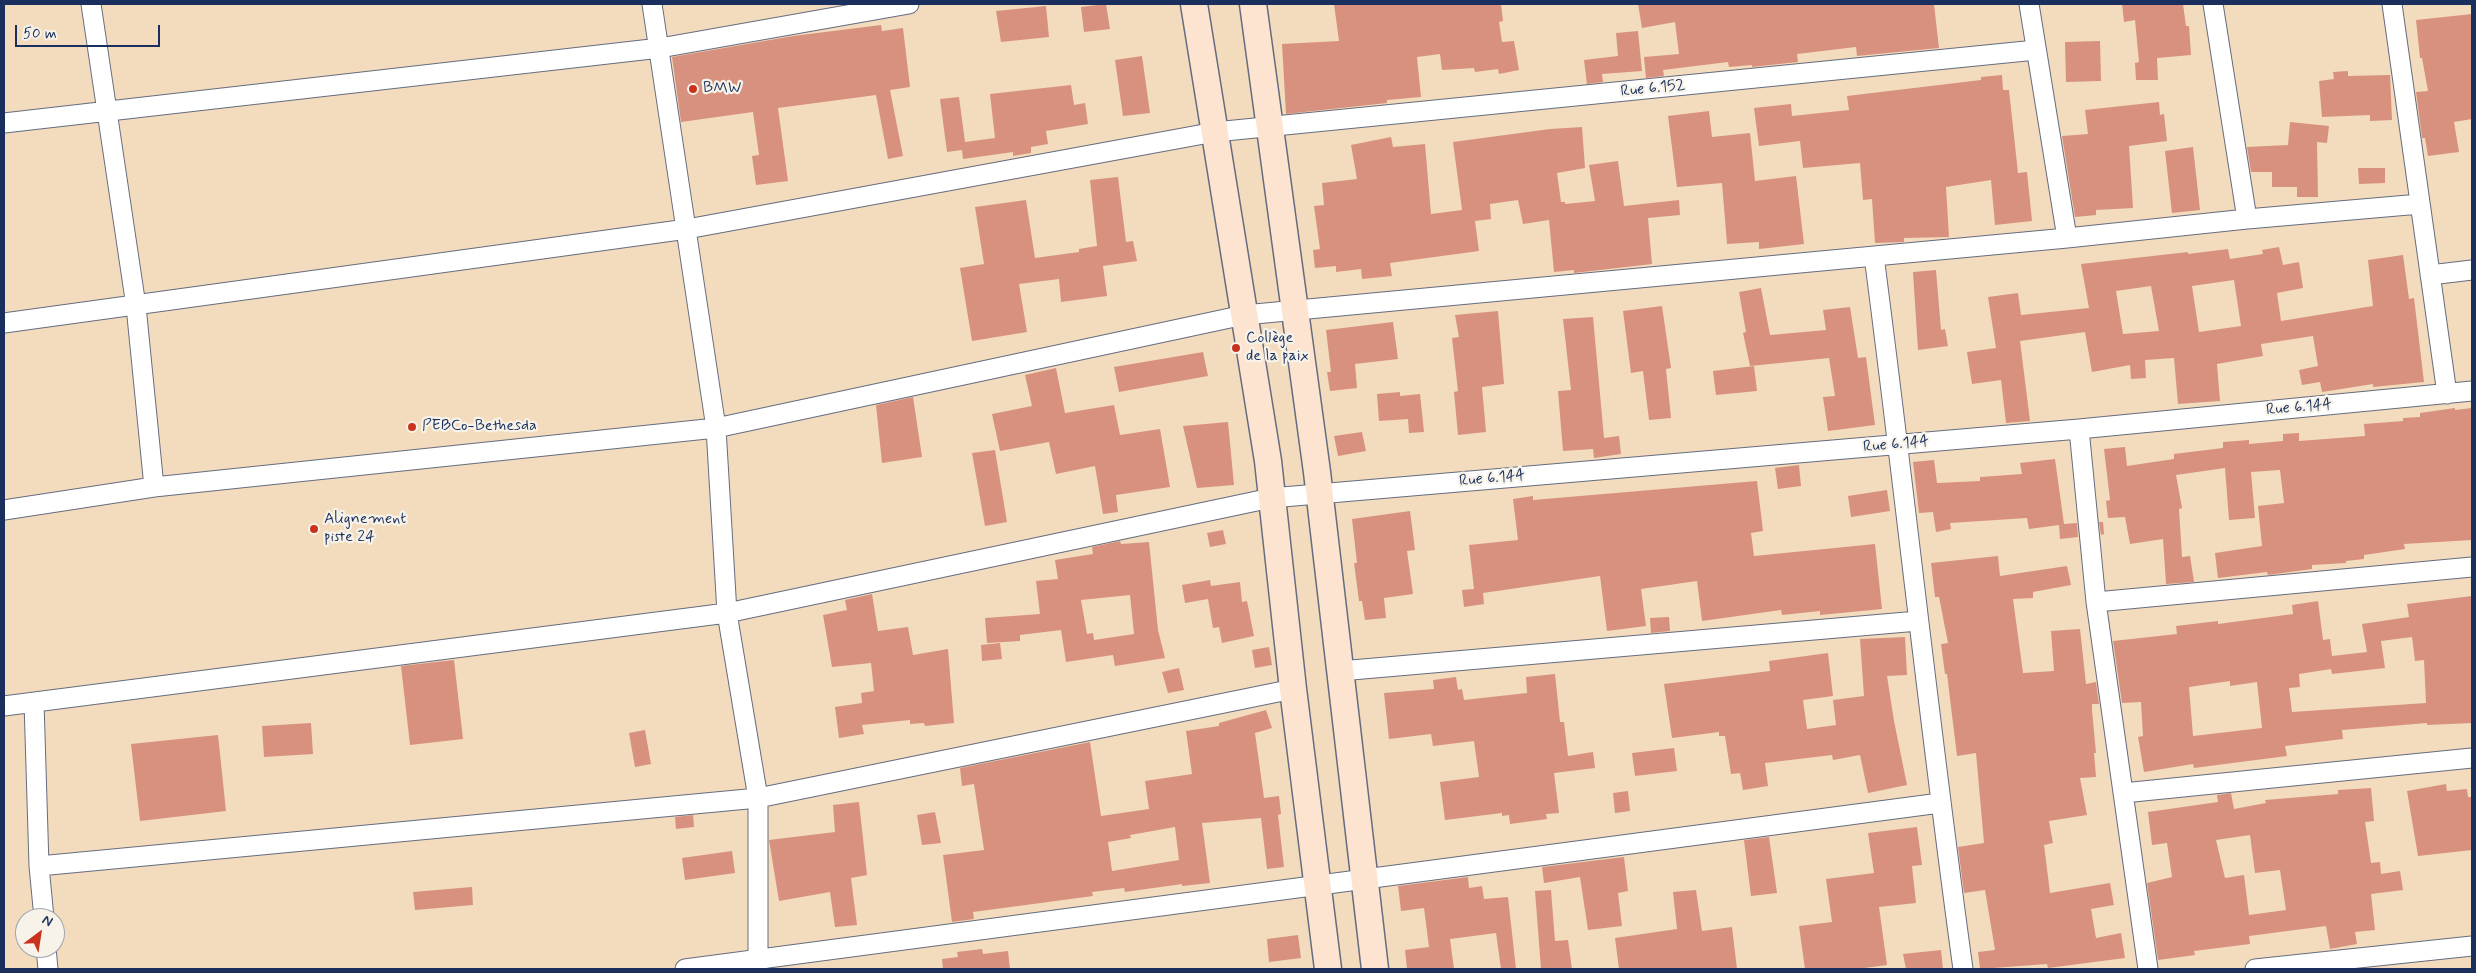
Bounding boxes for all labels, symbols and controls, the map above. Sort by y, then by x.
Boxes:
scale bar [18,15,162,47]
text: 50 m [23,24,57,44]
street label: Rue 6.152 [1620,76,1686,102]
place label: BMW [703,79,741,99]
marker: BMW [687,83,699,95]
place label: Collège de la paix [1246,329,1309,367]
marker: Collège de la paix [1230,342,1242,354]
street label: Rue 6.144 [2265,396,2333,420]
place label: PEBCo-Bethesda [422,417,537,437]
marker: PEBCo-Bethesda [406,421,418,433]
street label: Rue 6.144 [1862,433,1930,457]
street label: Rue 6.144 [1458,467,1526,491]
place label: Alignement piste 24 [324,510,406,548]
marker: Alignement piste 24 [308,523,320,535]
north arrow [15,908,65,958]
text: N [39,911,56,931]

